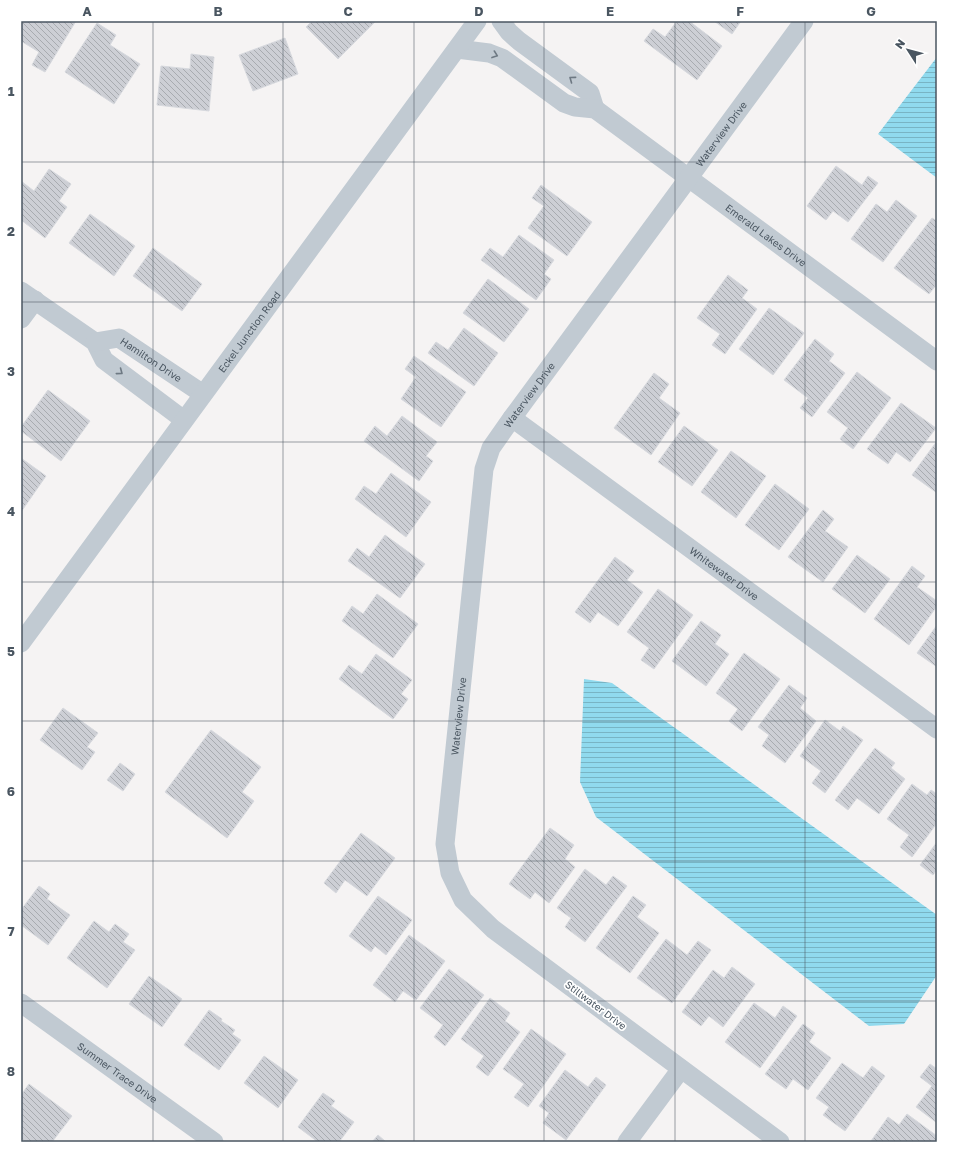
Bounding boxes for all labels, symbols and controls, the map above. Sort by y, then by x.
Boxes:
text: A [82,3,92,19]
text: B [213,3,223,19]
text: C [343,3,353,19]
text: D [474,3,484,19]
text: E [606,3,614,19]
text: F [736,3,744,19]
text: G [866,3,876,19]
north arrow [888,30,928,70]
text: N [892,37,907,51]
one-way arrow [492,51,499,59]
one-way arrow [570,77,577,84]
text: 1 [8,83,15,99]
street label: Waterview Drive [693,99,749,169]
street label: Emerald Lakes Drive [723,201,809,269]
text: 2 [7,223,15,239]
street label: Eckel Junction Road [216,289,283,375]
street label: Hamilton Drive [118,335,184,384]
street label: Waterview Drive [501,360,557,430]
text: 3 [7,363,15,379]
one-way arrow [115,367,122,374]
text: 4 [7,503,15,519]
street label: Whitewater Drive [687,544,761,603]
text: 5 [7,643,15,659]
street label: Waterview Drive [448,677,468,756]
text: 6 [7,783,15,799]
text: 7 [7,923,15,939]
street label: Stillwater Drive [563,978,629,1032]
street label: Summer Trace Drive [75,1040,160,1106]
text: 8 [7,1063,15,1079]

